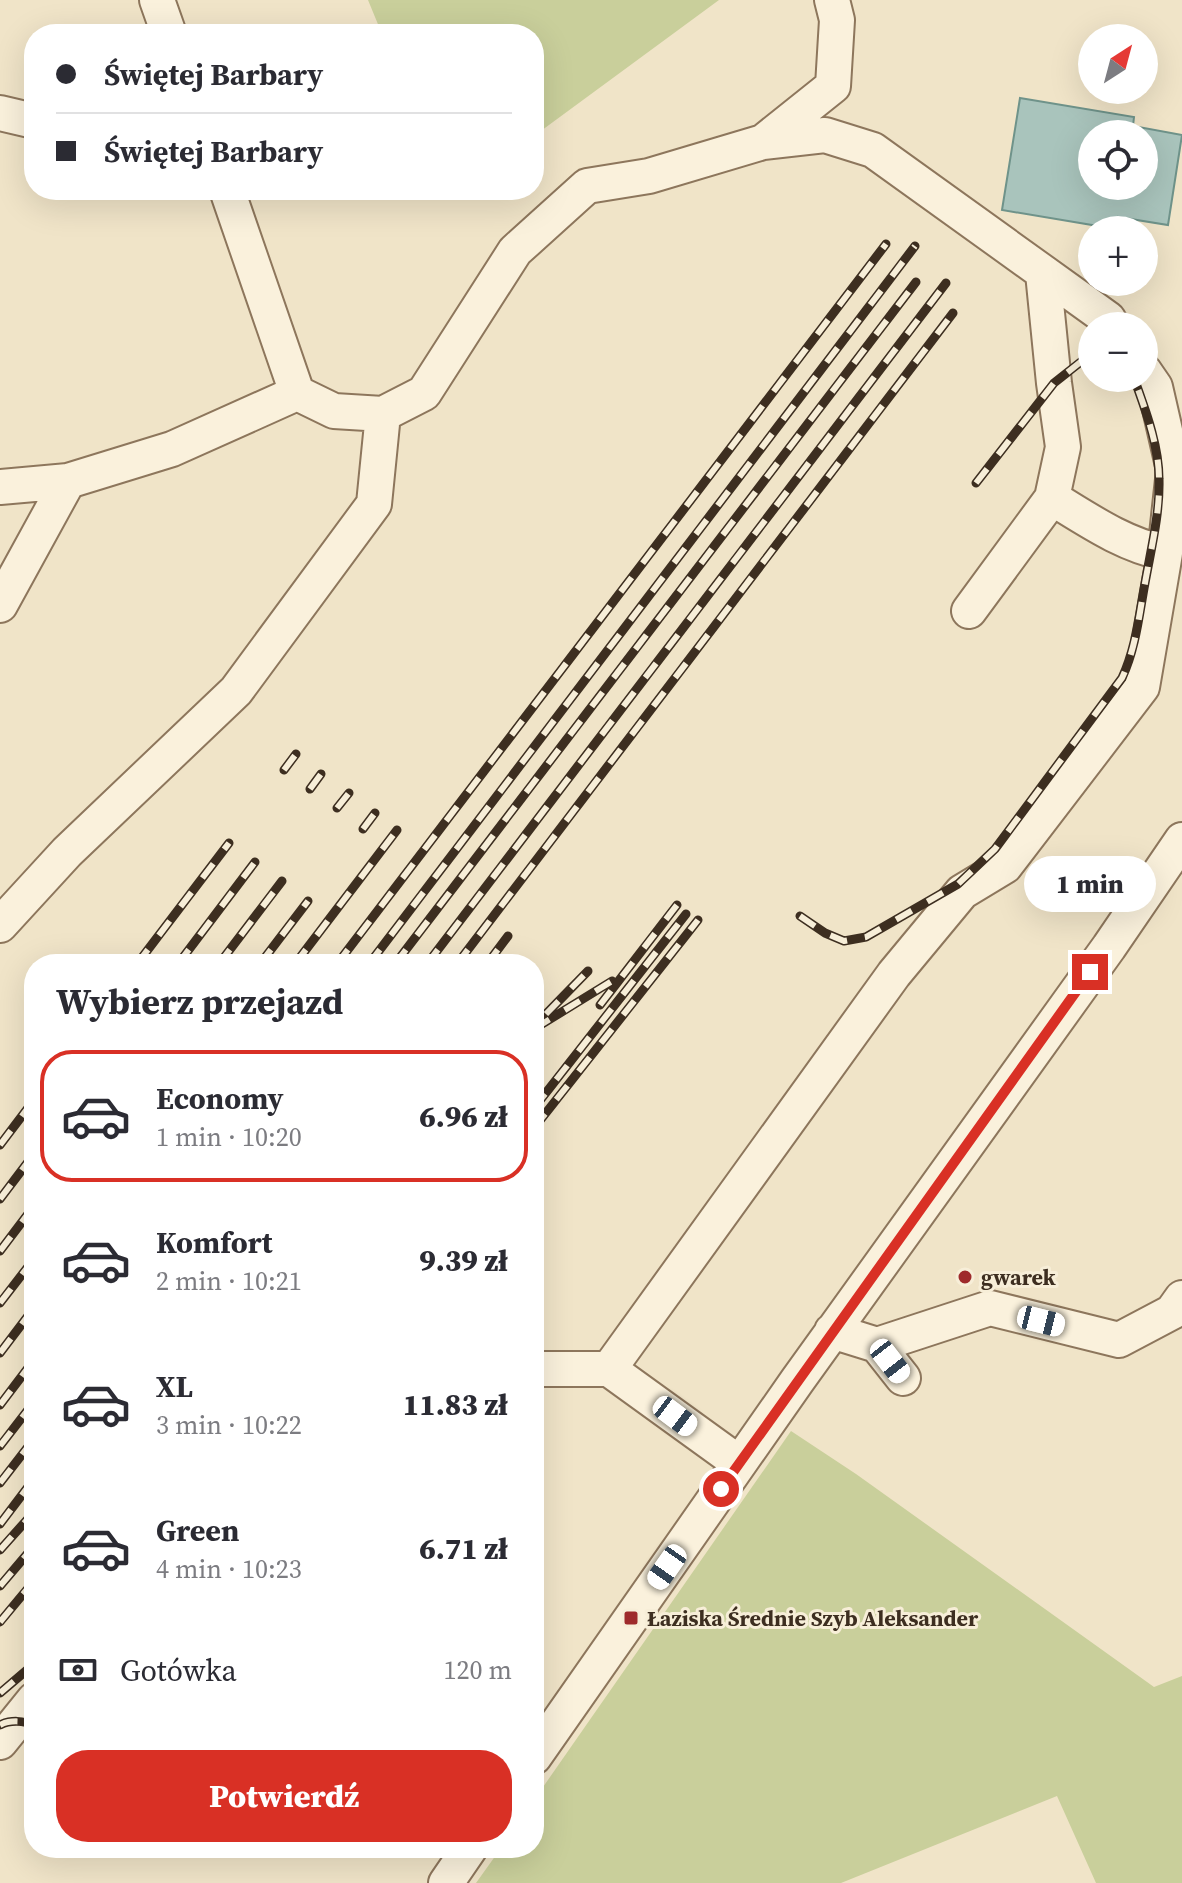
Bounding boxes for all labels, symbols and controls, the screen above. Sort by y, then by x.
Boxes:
north arrow [1078,24,1158,104]
map controls [1078,24,1158,392]
text: Świętej Barbary [104,54,323,95]
button: locate [1078,120,1158,200]
text: Świętej Barbary [104,131,323,172]
button: + [1078,216,1158,296]
button: − [1078,312,1158,392]
callout: 1 min [1024,856,1156,912]
text: 1 min [1056,866,1124,902]
route end [1072,954,1108,990]
text: Wybierz przejazd [56,977,343,1026]
text: Economy [156,1078,284,1119]
icon: car [60,1080,132,1152]
text: 6.96 zł [419,1096,508,1137]
text: 1 min · 10:20 [156,1119,302,1155]
text: Komfort [156,1222,273,1263]
icon: car [60,1224,132,1296]
text: 9.39 zł [419,1240,508,1281]
place label: gwarek [981,1262,1057,1292]
text: 2 min · 10:21 [156,1263,302,1299]
marker: gwarek [956,1268,974,1286]
car [1015,1304,1067,1338]
car [866,1335,914,1387]
text: XL [156,1366,193,1407]
icon: car [60,1368,132,1440]
text: 11.83 zł [403,1384,508,1425]
car [649,1392,701,1440]
text: 3 min · 10:22 [156,1407,302,1443]
route start [703,1471,739,1507]
text: Green [156,1510,239,1551]
icon: car [60,1512,132,1584]
text: 6.71 zł [419,1528,508,1569]
car [643,1540,691,1594]
text: 4 min · 10:23 [156,1551,302,1587]
place label: Łaziska Średnie Szyb Aleksander [647,1603,979,1633]
marker: Łaziska Średnie Szyb Aleksander [622,1609,640,1627]
icon: cash [56,1648,100,1692]
text: Gotówka [120,1650,237,1691]
text: 120 m [444,1652,512,1688]
button: Potwierdź [56,1750,512,1842]

